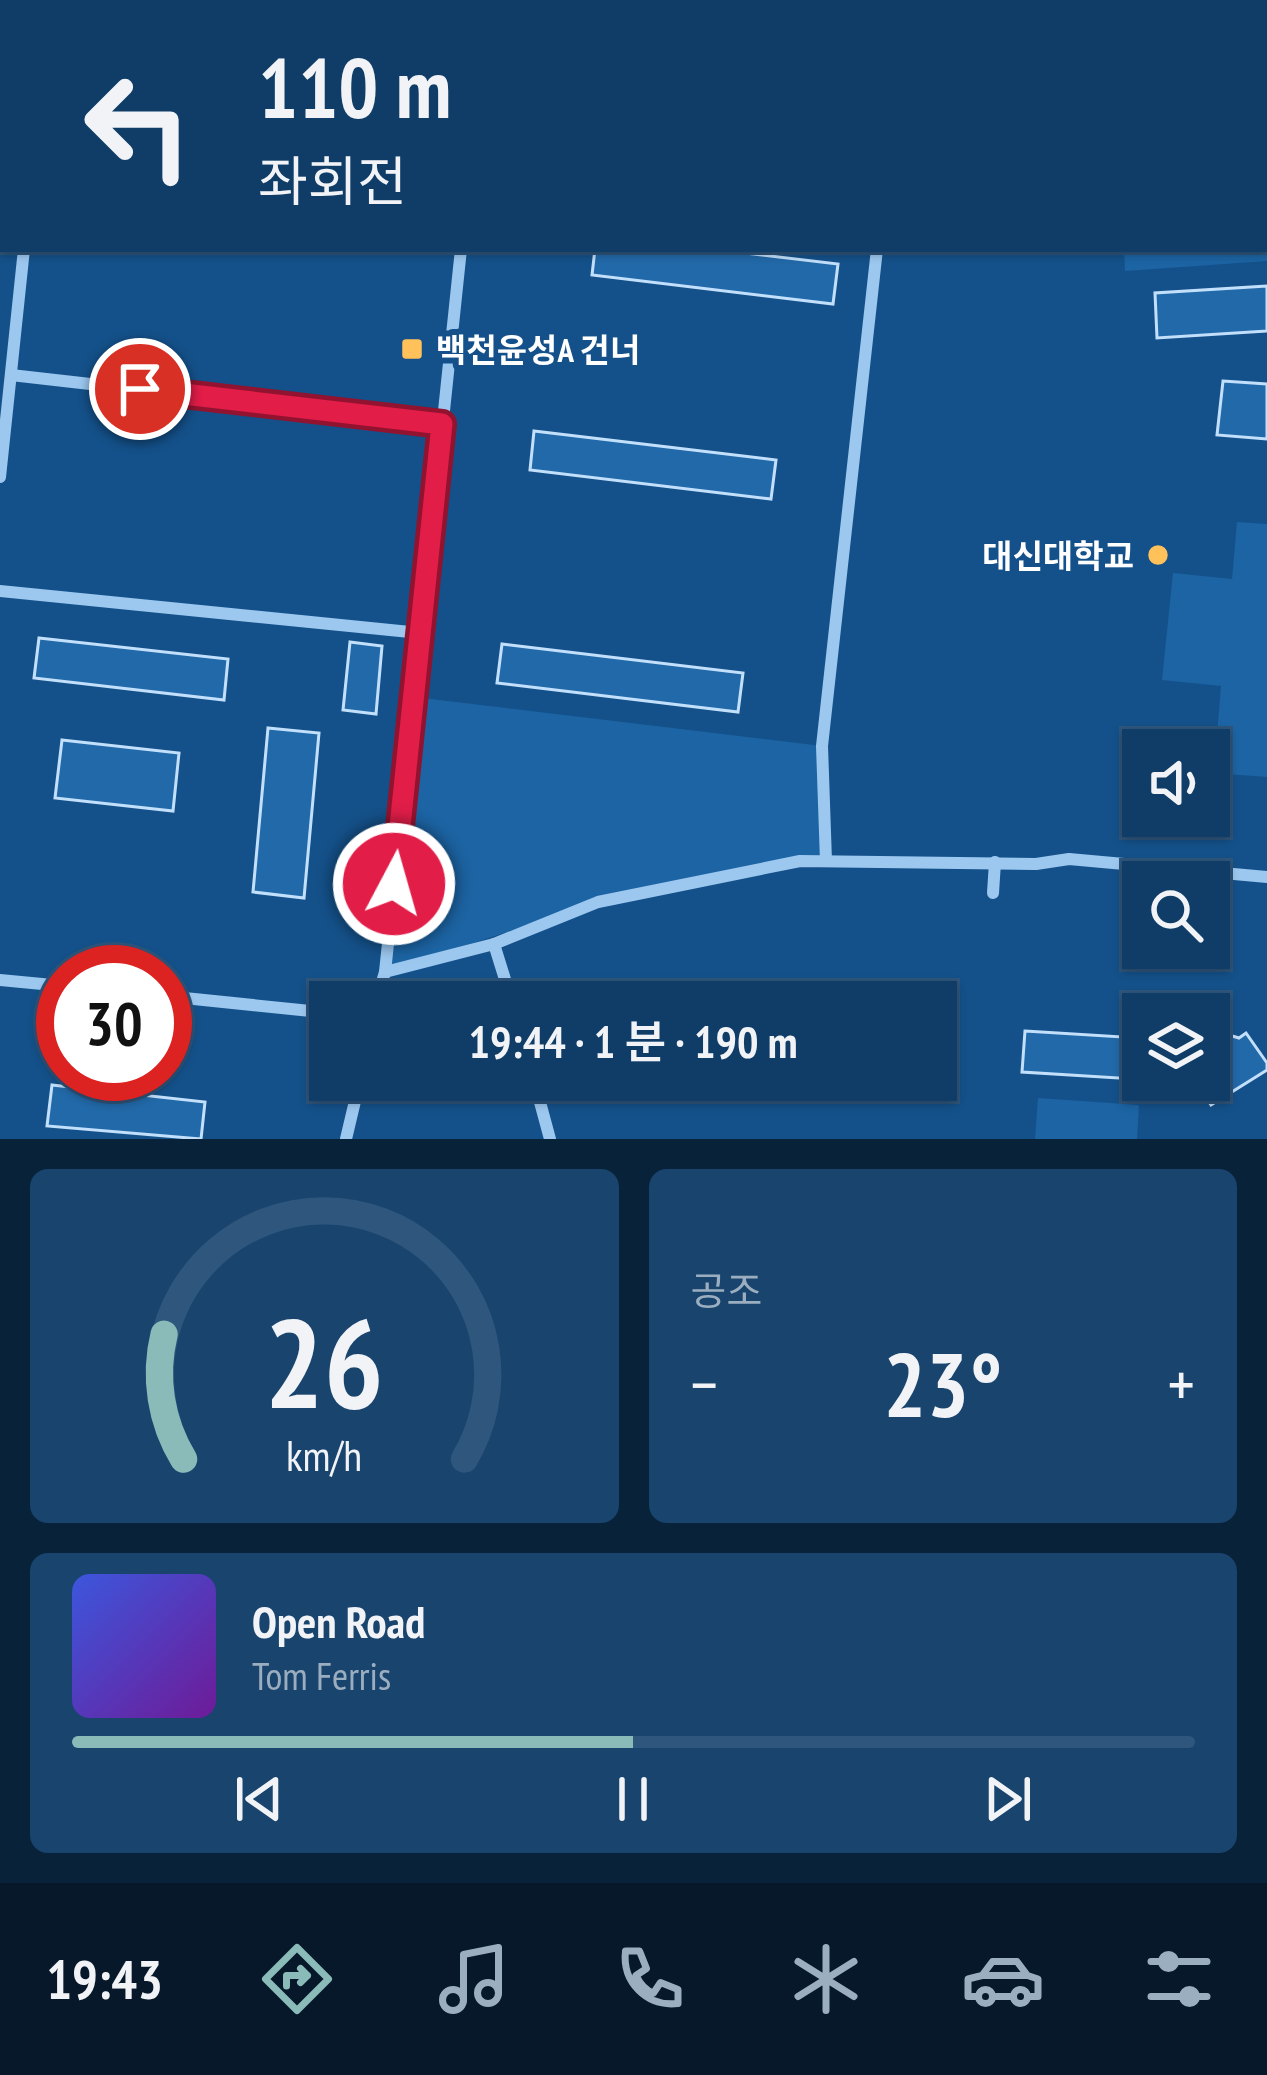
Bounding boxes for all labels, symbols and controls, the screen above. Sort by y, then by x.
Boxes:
text: 110 m [258,32,451,141]
icon: left [60,48,216,204]
text: 좌회전 [258,146,407,216]
place label: 백천윤성A 건너 [436,328,640,371]
marker: 백천윤성A 건너 [399,336,425,362]
pin [89,338,191,440]
icon: arrive [107,356,173,422]
place label: 대신대학교 [982,534,1134,577]
marker: 대신대학교 [1145,542,1171,568]
map controls [1122,729,1230,1101]
button: sound [1122,729,1230,837]
position arrow [331,821,457,947]
button: search [1122,861,1230,969]
speed limit sign: 30 [36,945,192,1101]
button: layers [1122,993,1230,1101]
text: 19:44 · 1 분 · 190 m [468,1012,798,1070]
text: 공조 [691,1265,762,1316]
text: 26 [265,1281,384,1442]
text: 23° [883,1325,1002,1442]
text: − [691,1341,718,1426]
text: + [1168,1341,1195,1426]
text: km/h [286,1427,362,1483]
text: Open Road [252,1592,425,1650]
text: Tom Ferris [252,1650,391,1701]
icon: previous [226,1766,292,1832]
icon: pause [600,1766,666,1832]
icon: next [975,1766,1041,1832]
icon: directions [255,1937,339,2021]
icon: music [432,1937,516,2021]
icon: phone [608,1937,692,2021]
icon: climate [784,1937,868,2021]
icon: car [961,1937,1045,2021]
icon: filters [1137,1937,1221,2021]
text: 19:43 [46,1944,163,2014]

